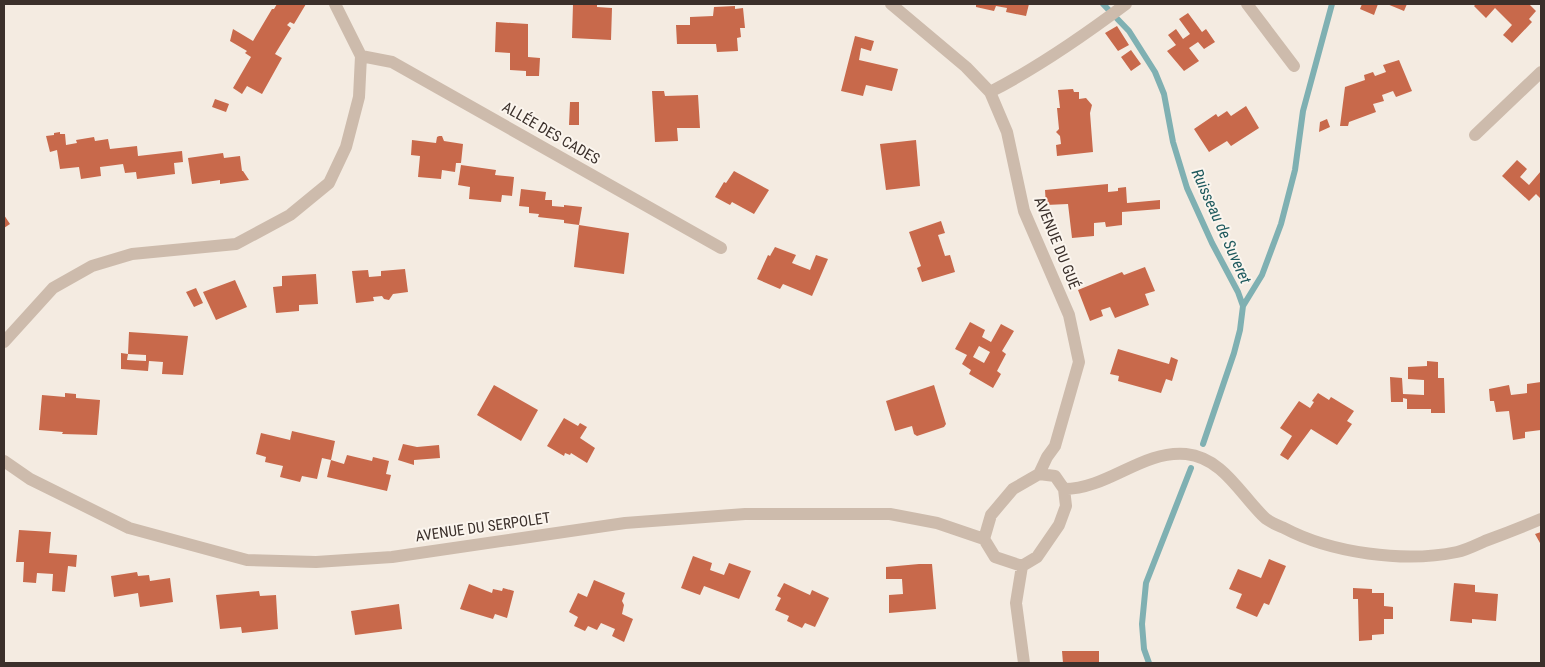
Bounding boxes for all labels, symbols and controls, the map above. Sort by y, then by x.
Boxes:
street label: ALLÉE DES CADES [499,98,603,168]
water label: Ruisseau de Suveret [1188,166,1256,287]
street label: AVENUE DU GUÉ [1030,194,1084,292]
street label: AVENUE DU SERPOLET [414,509,552,545]

